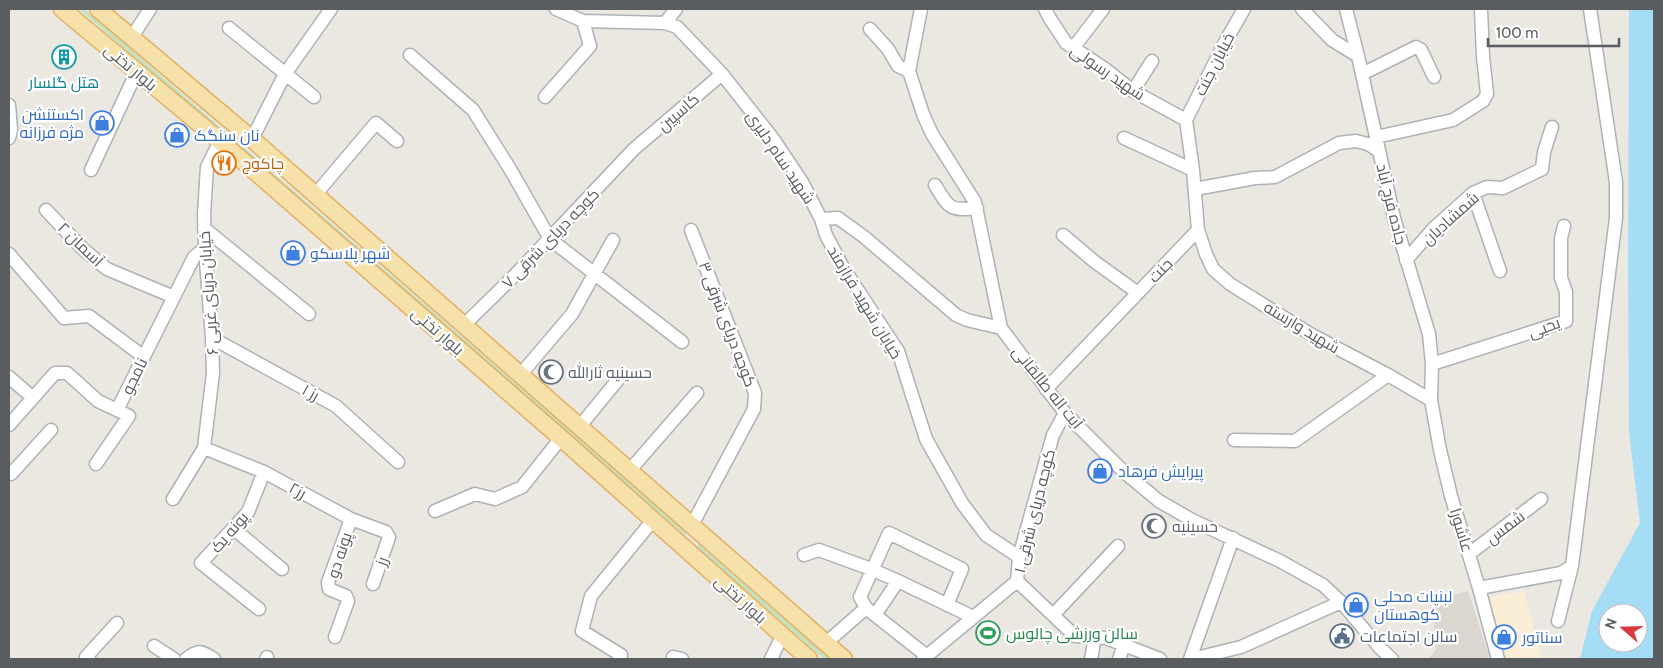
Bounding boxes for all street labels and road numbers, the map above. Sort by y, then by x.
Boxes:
street label: خیابان جنت [1190,30,1239,99]
street label: بلوار تختی [100,40,161,96]
street label: شهید رسولی [1066,41,1149,105]
street label: کاسپين [654,89,704,136]
street label: شهید سام دلیری [741,107,819,209]
street label: جاده فرج آباد [1370,162,1411,247]
street label: کوچه دریای شرقی ۷ [498,184,604,294]
street label: شمشادیان [1418,188,1483,250]
street label: آسمان ۲ [53,218,108,272]
street label: خیابان دریای غربی ۶ [195,230,223,356]
street label: خیابان شهید فرازمند [822,242,906,363]
street label: جنت [1144,254,1176,287]
street label: کوچه دریای شرقی ۳ [693,259,760,390]
street label: شهید وارسته [1260,297,1343,358]
street label: بلوار تختی [407,303,468,360]
street label: یحیی [1526,313,1564,343]
street label: آیت اله طالقانی [1008,342,1087,434]
street label: نامجو [118,355,151,398]
street label: رز ۱ [299,380,323,405]
street label: کوچه دریای شرقی ۱ [1010,447,1061,575]
street label: رز۲ [286,478,310,503]
street label: عاشورا [1446,506,1477,555]
street label: پونه یک [206,507,254,558]
street label: شمس [1482,507,1529,549]
street label: پونه دو [323,529,358,581]
street label: رز [371,554,392,569]
street label: بلوار تختی [710,571,771,628]

